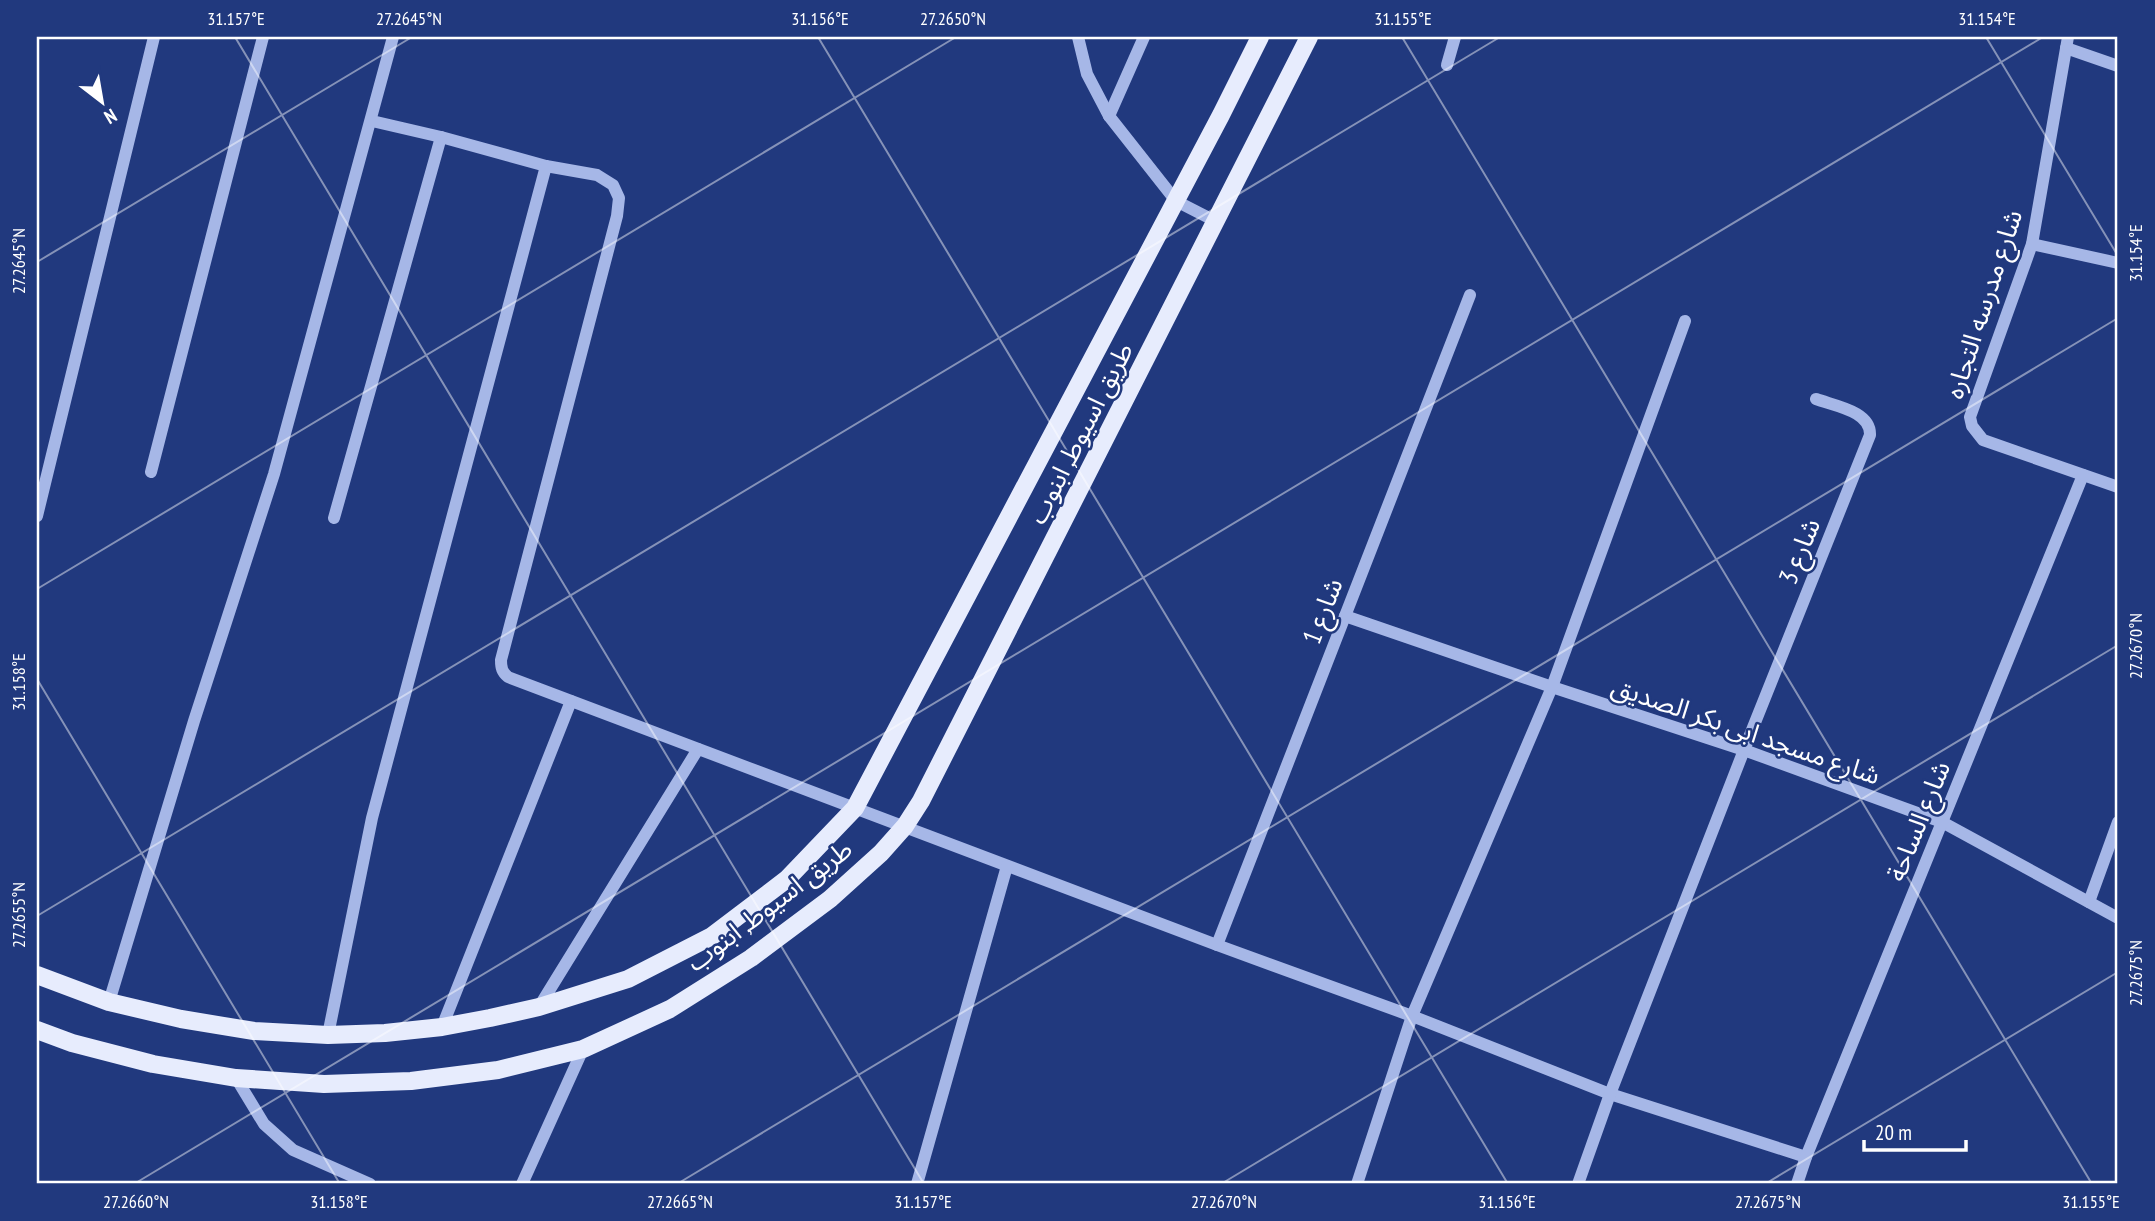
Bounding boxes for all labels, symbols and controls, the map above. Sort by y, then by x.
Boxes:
text: 31.157°E [207,7,265,30]
text: 27.2645°N [376,7,442,30]
text: 31.156°E [791,7,849,30]
text: 27.2650°N [920,7,986,30]
text: 31.155°E [1374,7,1432,30]
text: 31.154°E [1958,7,2016,30]
north arrow [66,66,136,136]
text: N [100,104,121,130]
street label: شارع مدرسه التجاره [1937,205,2032,404]
text: 31.154°E [2124,224,2147,282]
text: 27.2645°N [7,228,30,294]
street label: طريق اسيوط, ابنوب [1020,337,1140,529]
street label: شارع 3 [1771,513,1830,590]
street label: شارع 1 [1294,573,1352,650]
text: 27.2670°N [2124,613,2147,679]
text: 31.158°E [7,653,30,711]
street label: شارع مسجد ابى بكر الصديق [1606,669,1885,794]
street label: شارع الساحة [1879,756,1960,887]
street label: طريق اسيوط, ابنوب [679,832,859,978]
text: 27.2655°N [7,882,30,948]
text: 27.2675°N [2124,940,2147,1006]
scale bar [1864,1109,1966,1153]
text: 20 m [1875,1119,1912,1146]
text: 27.2660°N [103,1190,169,1213]
text: 31.158°E [310,1190,368,1213]
text: 27.2665°N [647,1190,713,1213]
text: 31.157°E [894,1190,952,1213]
text: 27.2670°N [1191,1190,1257,1213]
text: 31.156°E [1478,1190,1536,1213]
text: 27.2675°N [1735,1190,1801,1213]
text: 31.155°E [2062,1190,2120,1213]

